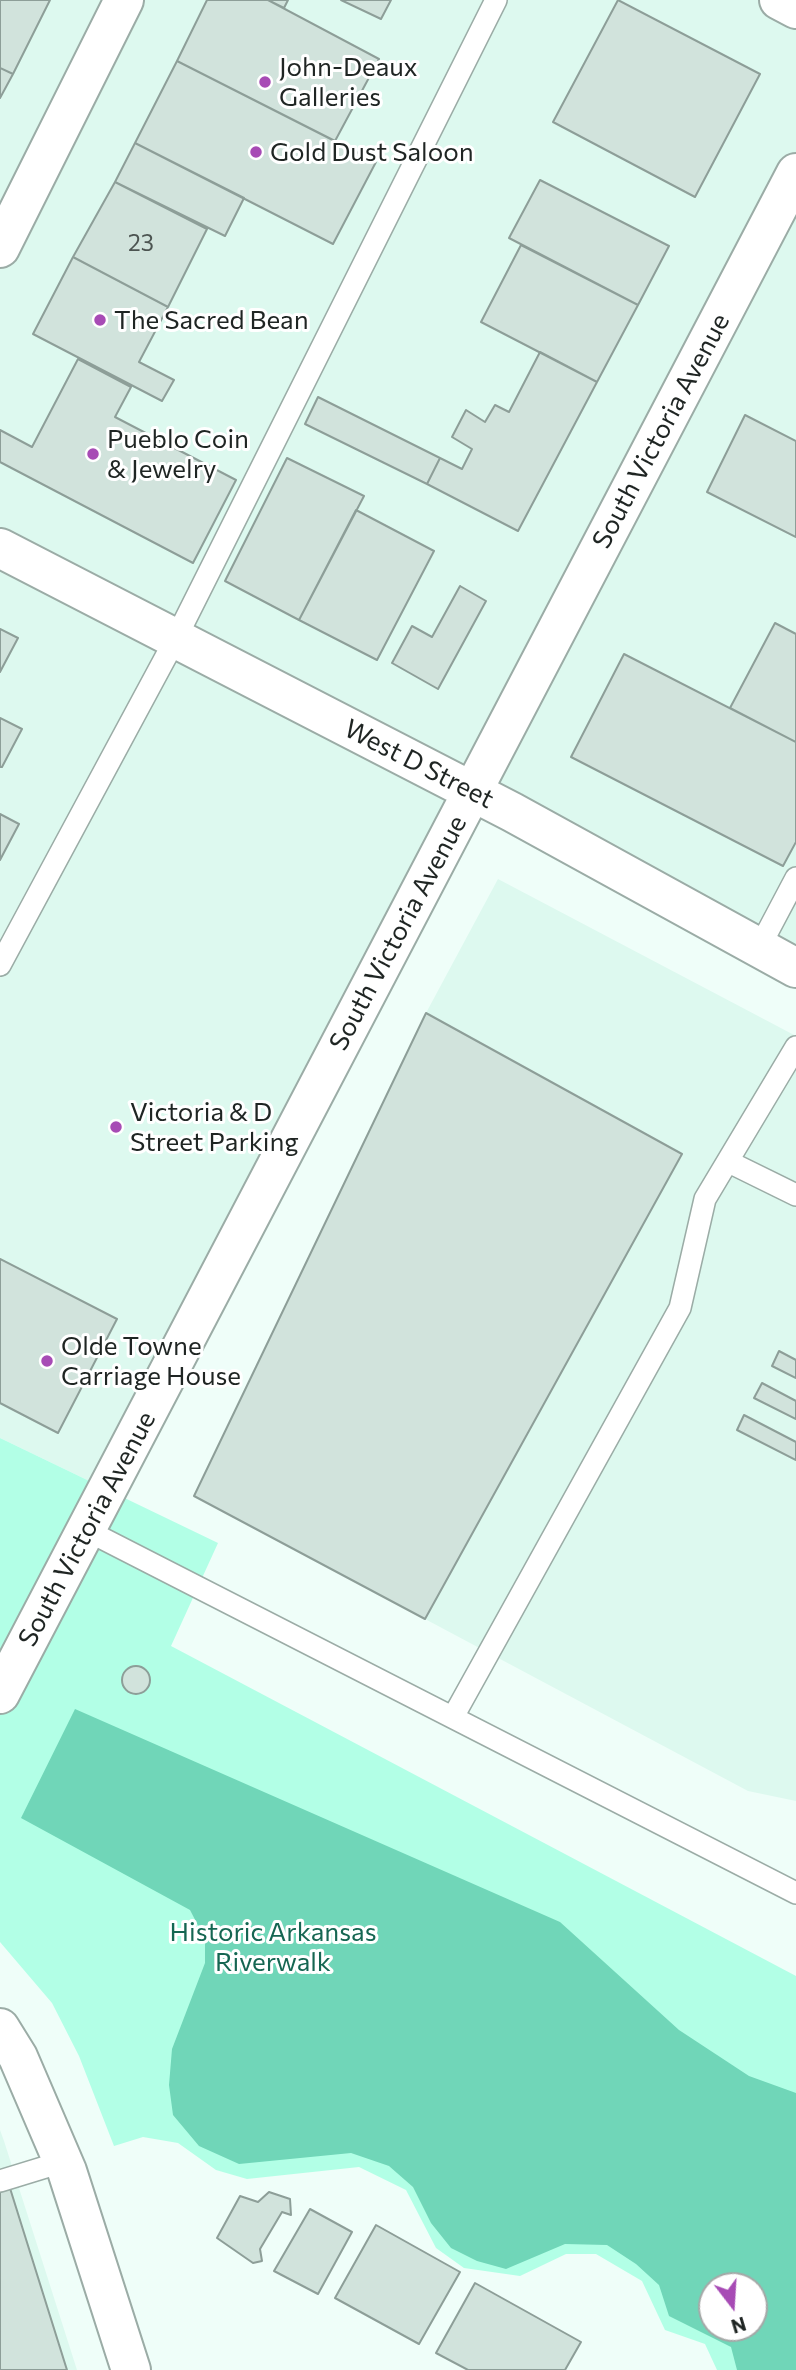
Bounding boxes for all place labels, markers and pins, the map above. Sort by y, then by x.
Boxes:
place label: John-Deaux Galleries [279,51,418,112]
marker: John-Deaux Galleries [257,74,273,90]
place label: Gold Dust Saloon [270,136,474,168]
marker: Gold Dust Saloon [248,144,264,160]
place label: The Sacred Bean [114,304,309,336]
marker: The Sacred Bean [92,312,108,328]
place label: Pueblo Coin & Jewelry [107,423,249,485]
marker: Pueblo Coin & Jewelry [85,446,101,462]
place label: Victoria & D Street Parking [130,1096,299,1158]
marker: Victoria & D Street Parking [108,1119,124,1135]
place label: Olde Towne Carriage House [61,1330,241,1392]
marker: Olde Towne Carriage House [39,1353,55,1369]

